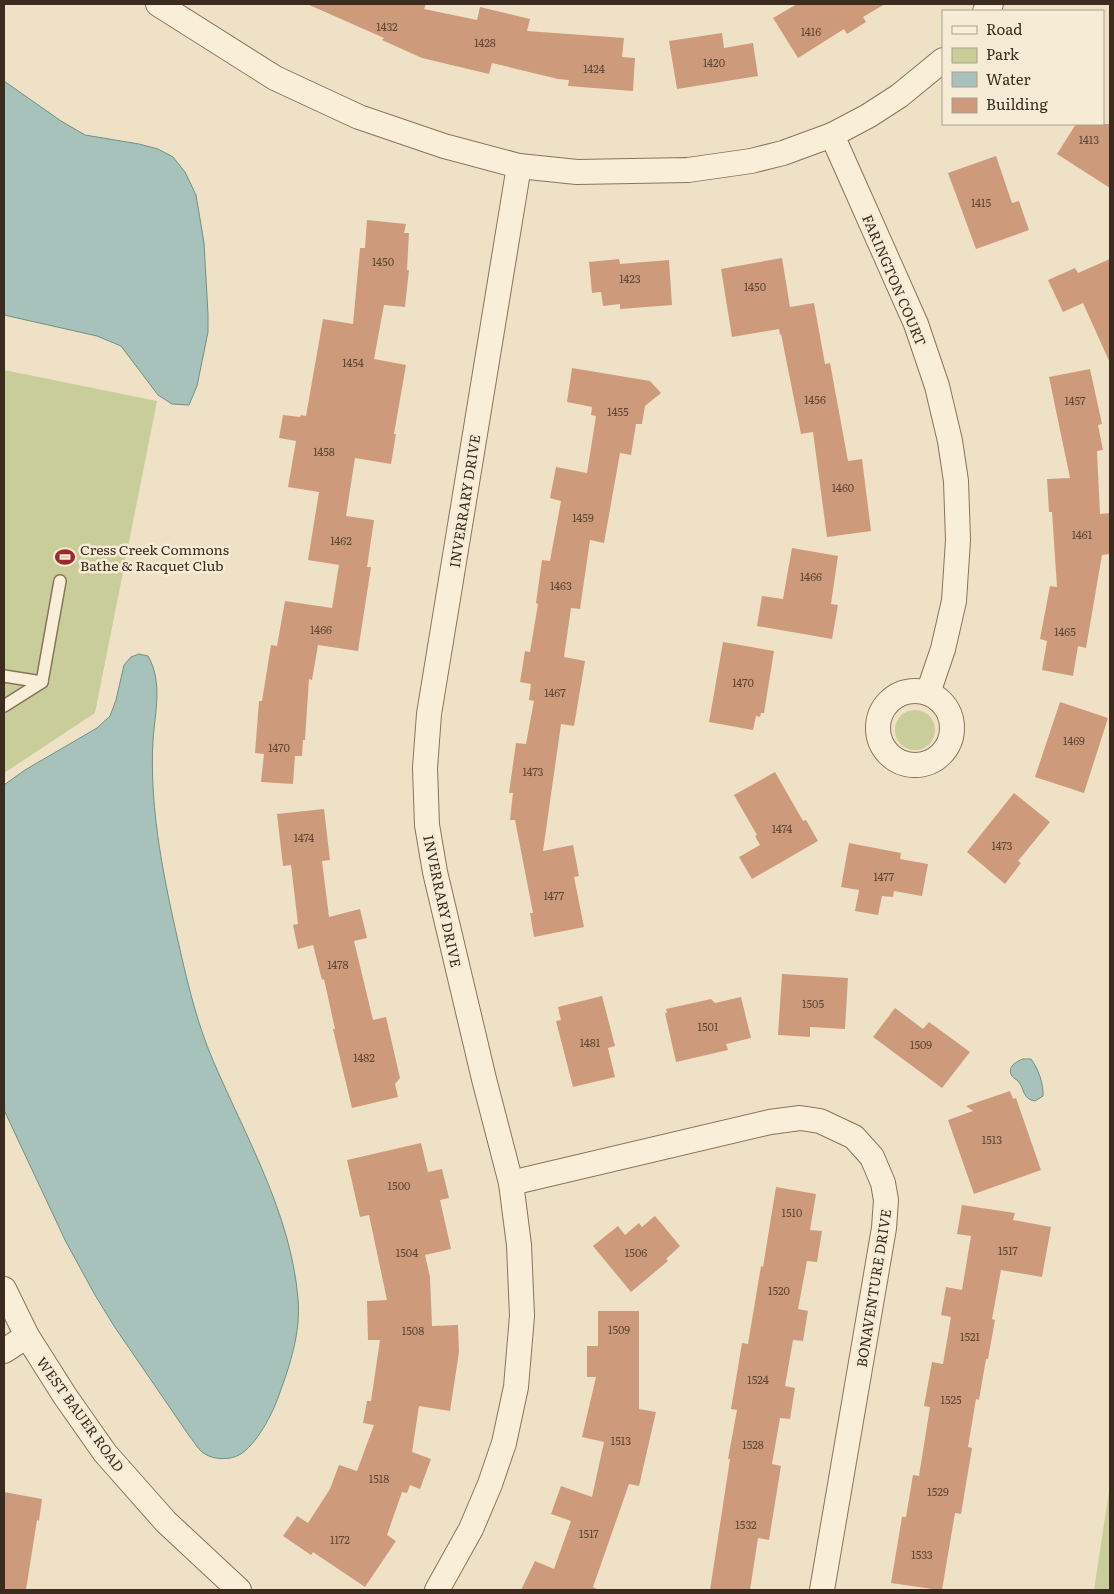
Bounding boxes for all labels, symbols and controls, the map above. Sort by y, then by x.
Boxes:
legend [942,10,1104,125]
text: Road [986,17,1022,40]
house number: 1432 [376,18,398,34]
house number: 1416 [801,23,821,39]
house number: 1428 [474,34,496,50]
text: Park [986,42,1020,65]
house number: 1420 [703,54,725,70]
house number: 1424 [583,60,605,76]
text: Water [986,67,1031,90]
text: Building [986,92,1048,115]
house number: 1413 [1079,131,1099,147]
house number: 1415 [971,194,991,210]
street label: FARINGTON COURT [858,211,932,349]
house number: 1450 [372,253,394,269]
house number: 1423 [619,270,641,286]
house number: 1450 [744,278,766,294]
house number: 1454 [342,354,364,370]
house number: 1456 [804,391,826,407]
house number: 1457 [1064,392,1086,408]
house number: 1455 [607,403,629,419]
street label: INVERRARY DRIVE [444,433,484,569]
house number: 1458 [313,443,335,459]
house number: 1460 [832,479,854,495]
house number: 1459 [572,509,594,525]
house number: 1461 [1072,526,1093,542]
house number: 1462 [330,532,352,548]
place label: Cress Creek Commons Bathe & Racquet Club [80,539,229,575]
sports icon: Cress Creek Commons Bathe & Racquet Club [54,546,76,568]
house number: 1466 [800,568,822,584]
house number: 1463 [550,577,572,593]
house number: 1466 [310,621,332,637]
house number: 1465 [1054,623,1076,639]
house number: 1470 [732,674,754,690]
house number: 1467 [544,684,566,700]
house number: 1469 [1063,732,1085,748]
house number: 1470 [268,739,290,755]
house number: 1473 [522,763,544,779]
house number: 1474 [772,820,792,836]
house number: 1474 [294,829,314,845]
street label: INVERRARY DRIVE [419,833,467,969]
house number: 1473 [991,837,1013,853]
house number: 1477 [874,868,895,884]
house number: 1477 [544,887,565,903]
house number: 1478 [327,956,349,972]
house number: 1505 [802,995,824,1011]
house number: 1501 [698,1018,719,1034]
house number: 1481 [580,1034,601,1050]
house number: 1509 [910,1036,932,1052]
house number: 1482 [353,1049,375,1065]
house number: 1513 [982,1131,1002,1147]
house number: 1500 [388,1177,410,1193]
house number: 1510 [782,1204,802,1220]
street label: BONAVENTURE DRIVE [851,1207,895,1369]
house number: 1517 [998,1242,1018,1258]
house number: 1504 [396,1244,418,1260]
house number: 1506 [625,1244,647,1260]
house number: 1520 [768,1282,790,1298]
house number: 1509 [608,1321,630,1337]
house number: 1508 [402,1322,424,1338]
house number: 1521 [960,1328,981,1344]
street label: WEST BAUER ROAD [32,1352,130,1476]
house number: 1524 [747,1371,769,1387]
house number: 1525 [940,1391,962,1407]
house number: 1513 [611,1432,631,1448]
house number: 1528 [742,1436,764,1452]
house number: 1518 [369,1470,389,1486]
house number: 1529 [927,1483,949,1499]
house number: 1532 [735,1516,757,1532]
house number: 1517 [579,1525,599,1541]
house number: 1172 [330,1531,350,1547]
house number: 1533 [911,1546,933,1562]

